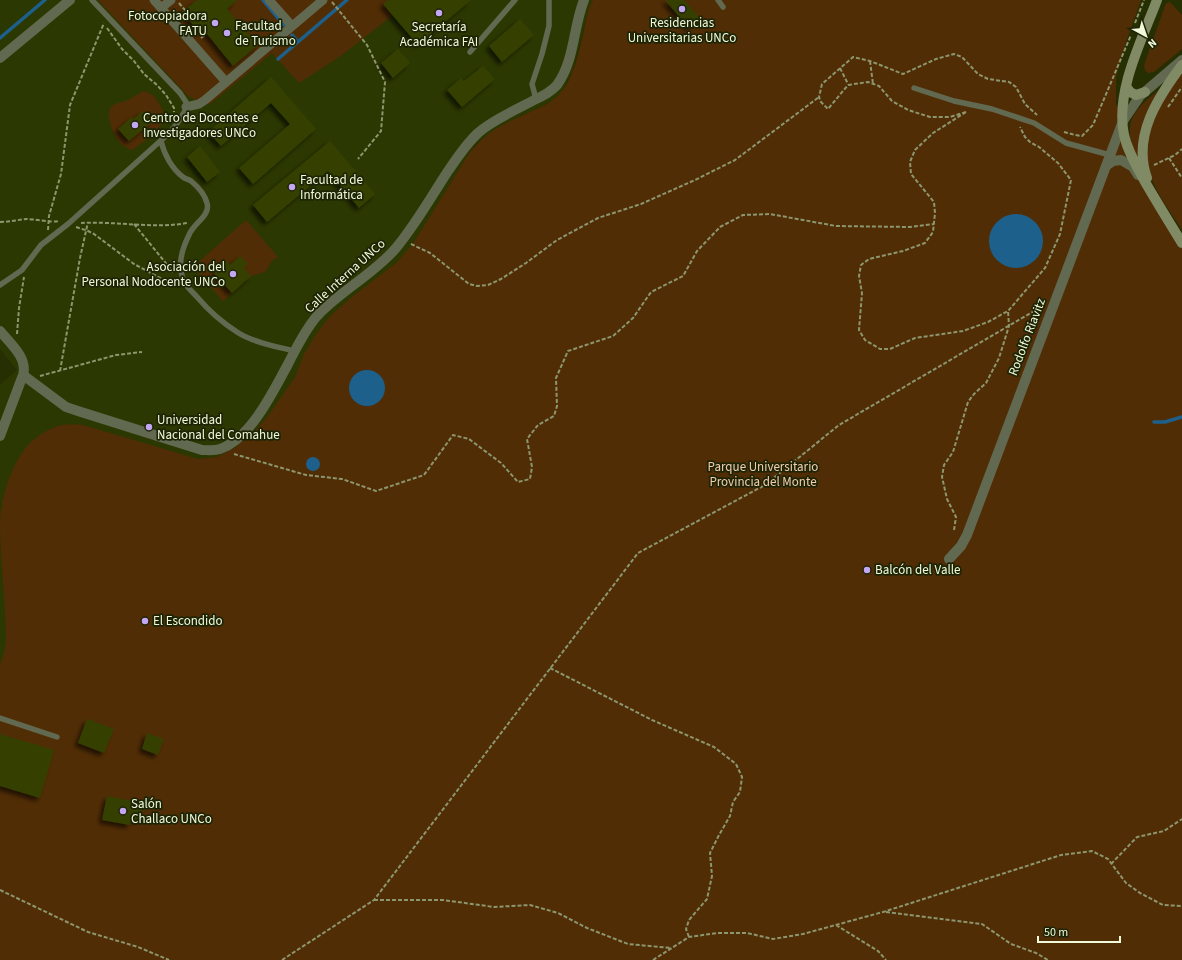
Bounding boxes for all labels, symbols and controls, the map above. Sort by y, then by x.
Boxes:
marker: Residencias Universitarias UNCo [677,4,687,14]
place label: Fotocopiadora FATU [128,7,207,40]
marker: Secretaría Académica FAI [434,8,444,18]
place label: Residencias Universitarias UNCo [628,14,736,47]
north arrow [1126,16,1166,56]
place label: Facultad de Turismo [235,17,296,50]
marker: Fotocopiadora FATU [210,18,220,28]
place label: Secretaría Académica FAI [400,18,478,51]
marker: Facultad de Turismo [222,28,232,38]
text: N [1144,35,1160,51]
place label: Centro de Docentes e Investigadores UNCo [143,109,258,142]
marker: Centro de Docentes e Investigadores UNCo [130,120,140,130]
place label: Facultad de Informática [300,171,363,204]
marker: Facultad de Informática [287,182,297,192]
street label: Calle Interna UNCo [301,235,389,317]
place label: Asociación del Personal Nodocente UNCo [82,258,225,291]
marker: Asociación del Personal Nodocente UNCo [228,269,238,279]
street label: Rodolfo Riavitz [1004,295,1050,378]
place label: Universidad Nacional del Comahue [157,411,280,444]
marker: Universidad Nacional del Comahue [144,422,154,432]
park label: Parque Universitario Provincia del Monte [708,458,818,491]
place label: Balcón del Valle [875,561,961,579]
marker: Balcón del Valle [862,565,872,575]
place label: El Escondido [153,612,223,630]
marker: El Escondido [140,616,150,626]
place label: Salón Challaco UNCo [131,795,212,828]
marker: Salón Challaco UNCo [118,806,128,816]
scale bar [1038,918,1120,944]
text: 50 m [1044,924,1068,941]

